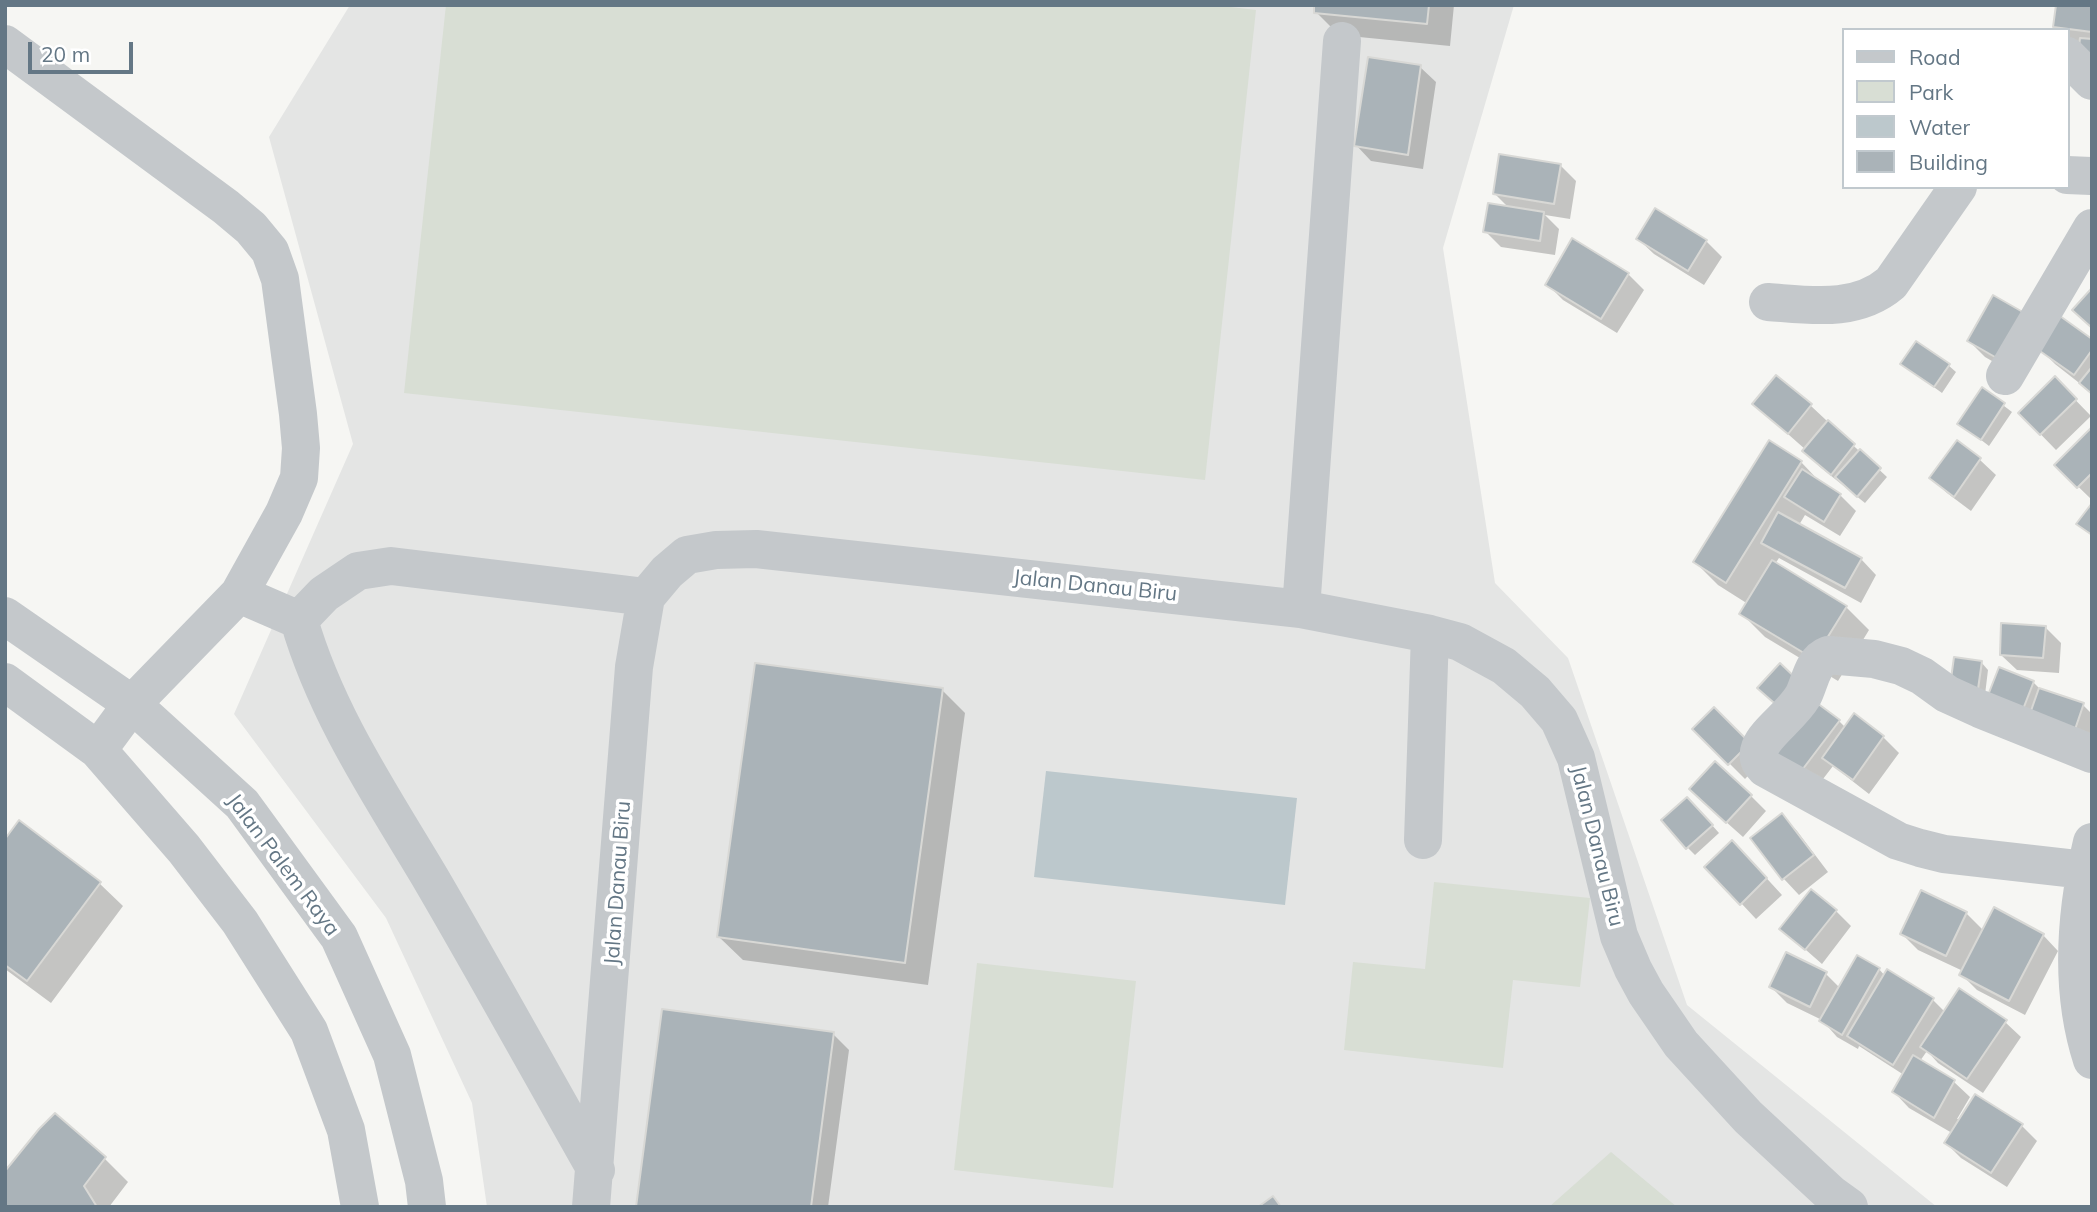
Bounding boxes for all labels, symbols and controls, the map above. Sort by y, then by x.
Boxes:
scale bar [32,28,136,72]
legend [1842,28,2069,189]
text: 20 m [41,41,90,67]
text: Road [1909,44,1960,70]
text: Park [1909,79,1953,105]
text: Water [1909,114,1970,140]
text: Building [1909,149,1988,175]
street label: Jalan Danau Biru [1012,565,1178,607]
street label: Jalan Danau Biru [1565,763,1629,929]
street label: Jalan Palem Raya [221,789,345,941]
street label: Jalan Danau Biru [600,800,636,966]

